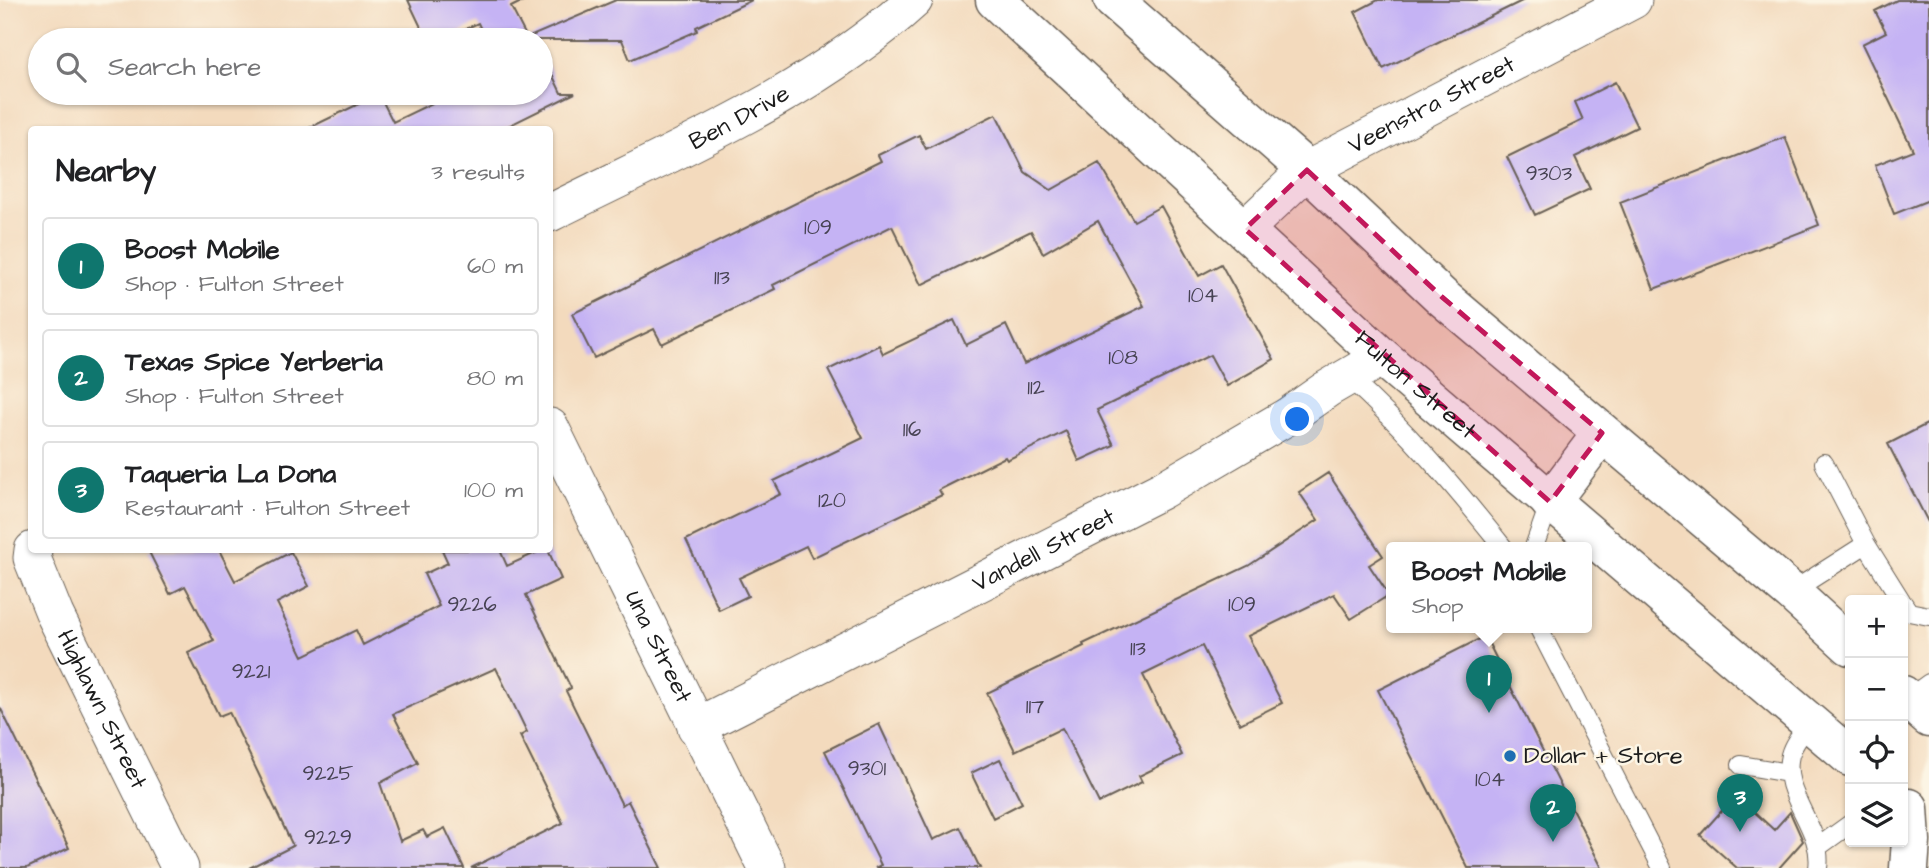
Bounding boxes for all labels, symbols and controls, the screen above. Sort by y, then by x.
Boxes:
search box [28,28,553,105]
street label: Veenstra Street [1342,47,1521,163]
icon: search [52,48,90,86]
text: Search here [108,49,261,85]
street label: Ben Drive [683,77,796,159]
text: Nearby [56,151,156,193]
text: 3 results [431,156,525,188]
house number: 9303 [1526,159,1573,188]
house number: 109 [804,213,832,242]
text: Boost Mobile [125,232,280,268]
text: 1 [80,250,82,282]
text: 60 m [467,250,523,282]
house number: 113 [714,263,730,292]
text: Shop · Fulton Street [125,268,344,300]
house number: 104 [1188,281,1218,310]
street label: Fulton Street [1347,323,1484,448]
house number: 108 [1108,343,1138,372]
text: Texas Spice Yerberia [125,344,383,380]
text: 2 [74,362,88,394]
text: 80 m [466,362,523,394]
house number: 112 [1027,373,1045,402]
text: Shop · Fulton Street [125,380,344,412]
your location [1280,402,1314,436]
house number: 116 [903,415,921,444]
text: Taqueria La Dona [125,456,336,492]
text: 3 [75,474,87,506]
text: 100 m [464,474,523,506]
house number: 120 [818,486,846,515]
text: Restaurant · Fulton Street [125,492,410,524]
street label: Vandell Street [966,500,1121,601]
popup [1386,542,1592,633]
text: Boost Mobile [1412,554,1566,590]
street label: Una Street [616,585,700,709]
house number: 9226 [447,590,497,619]
house number: 109 [1228,590,1256,619]
text: Shop [1412,590,1464,622]
map controls [1845,595,1908,847]
button: + [1845,595,1908,658]
street label: Highlawn Street [48,624,156,795]
house number: 113 [1130,634,1146,663]
pin: 1 [1466,655,1512,713]
house number: 9221 [232,657,271,686]
button: − [1845,658,1908,721]
house number: 117 [1026,692,1044,721]
button: locate [1845,721,1908,784]
place label: Dollar + Store [1524,739,1683,773]
marker: Dollar + Store [1502,748,1518,764]
house number: 9301 [848,754,887,783]
house number: 9225 [303,759,354,788]
house number: 104 [1475,765,1505,794]
pin: 3 [1717,774,1763,832]
pin: 2 [1530,784,1576,842]
button: layers [1845,784,1908,847]
house number: 9229 [304,823,352,852]

